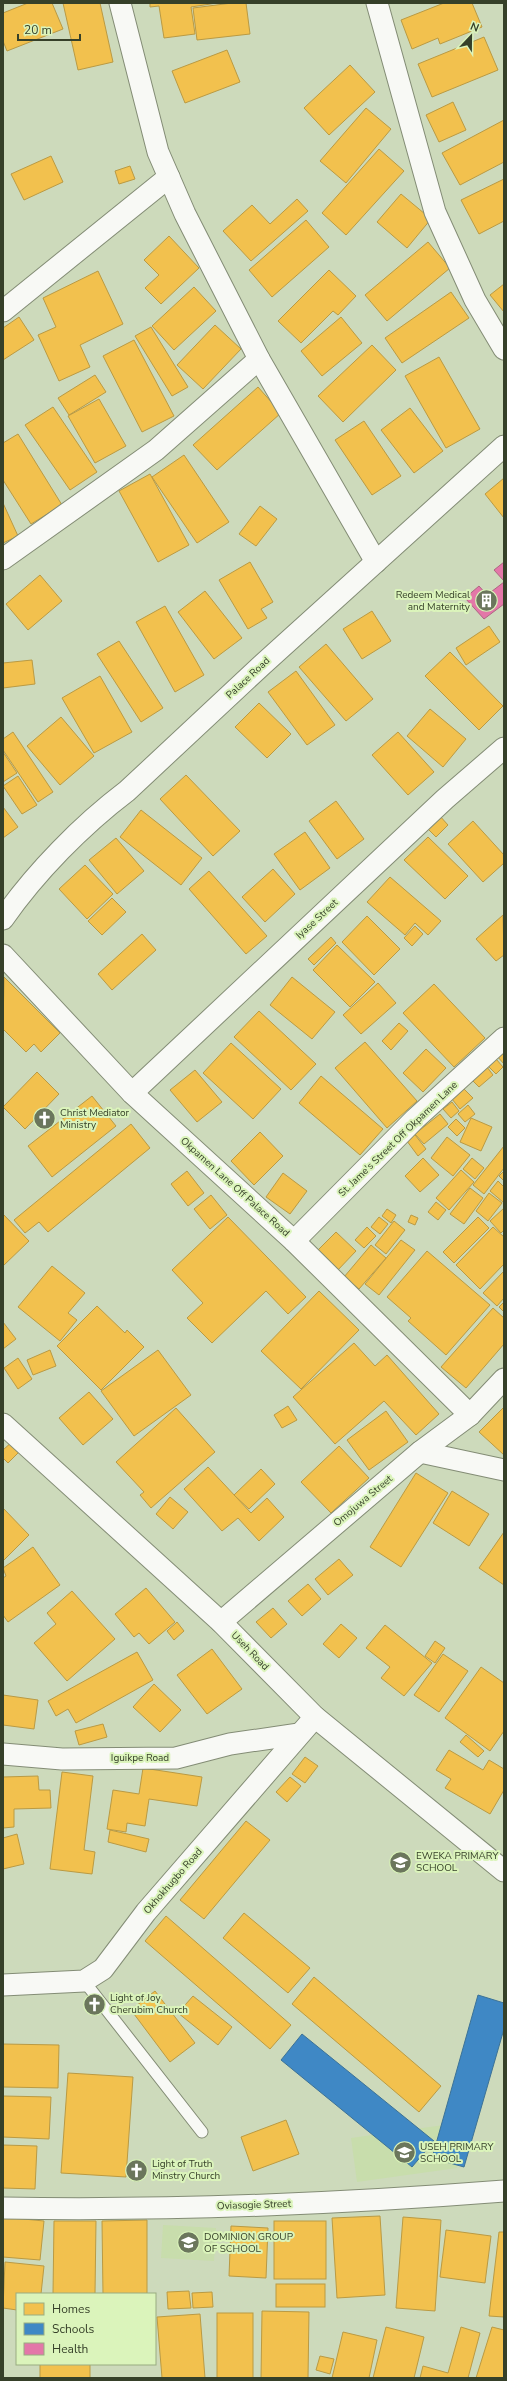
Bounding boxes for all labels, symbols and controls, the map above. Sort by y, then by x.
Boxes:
scale bar [18,16,80,42]
north arrow [451,16,491,56]
text: N [468,19,481,36]
text: 20 m [24,22,52,38]
place label: Redeem Medical and Maternity [396,588,471,614]
building icon: Redeem Medical and Maternity [473,588,499,614]
street label: Palace Road [223,654,273,702]
street label: Iyase Street [293,896,341,942]
street label: St. Jame's Street Off Okpamen Lane [335,1078,461,1200]
church icon: Christ Mediator Ministry [32,1106,58,1132]
place label: Christ Mediator Ministry [60,1106,129,1132]
street label: Okpamen Lane Off Palace Road [177,1134,293,1240]
street label: Omojuwa Street [330,1472,396,1530]
street label: Useh Road [228,1629,272,1674]
street label: Iguikpe Road [111,1751,169,1765]
street label: Okhokhugbo Road [140,1845,206,1917]
school or university icon: EWEKA PRIMARY SCHOOL [387,1849,413,1875]
place label: EWEKA PRIMARY SCHOOL [416,1849,499,1875]
church icon: Light of Joy Cherubim Church [81,1991,107,2017]
place label: Light of Joy Cherubim Church [110,1991,188,2017]
school or university icon: USEH PRIMARY SCHOOL [391,2140,417,2166]
place label: USEH PRIMARY SCHOOL [420,2140,494,2166]
church icon: Light of Truth Minstry Church [123,2157,149,2183]
place label: Light of Truth Minstry Church [152,2157,220,2183]
street label: Oviasogie Street [217,2197,292,2213]
school or university icon: DOMINION GROUP OF SCHOOL [176,2230,202,2256]
place label: DOMINION GROUP OF SCHOOL [204,2230,294,2256]
legend [16,2293,156,2365]
text: Homes [52,2301,90,2317]
text: Schools [52,2321,95,2337]
text: Health [52,2341,88,2357]

